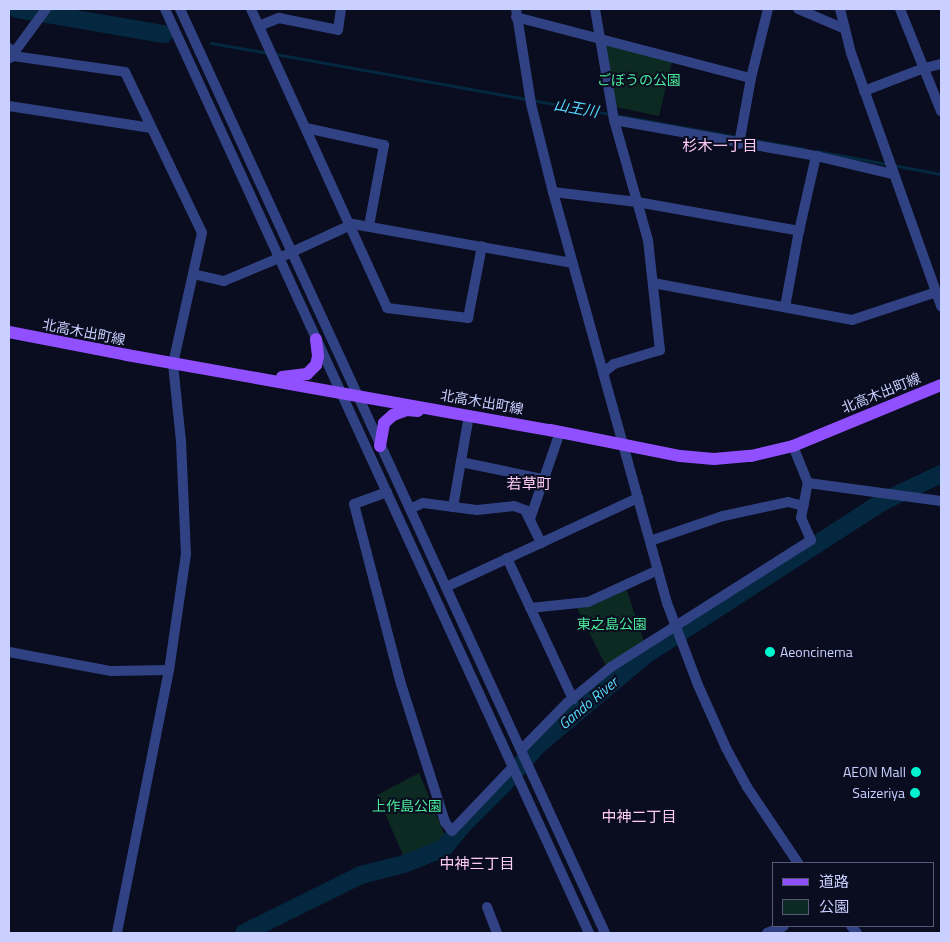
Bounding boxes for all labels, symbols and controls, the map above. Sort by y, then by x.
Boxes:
park label: ごぼうの公園 [597,72,681,88]
water label: 山王川 [552,95,600,121]
district label: 杉木一丁目 [683,137,757,155]
street label: 北高木出町線 [41,316,127,348]
street label: 北高木出町線 [839,369,923,417]
street label: 北高木出町線 [439,386,525,418]
district label: 若草町 [507,475,551,493]
park label: 東之島公園 [577,616,647,632]
place label: Aeoncinema [780,644,853,660]
marker: Aeoncinema [764,646,776,658]
water label: Gando River [555,673,621,733]
place label: AEON Mall [843,764,906,780]
marker: AEON Mall [910,766,922,778]
place label: Saizeriya [852,785,905,801]
marker: Saizeriya [909,787,921,799]
park label: 上作島公園 [372,798,442,814]
district label: 中神二丁目 [602,808,676,826]
district label: 中神三丁目 [440,855,514,873]
legend [772,862,935,927]
text: 道路 [819,870,849,893]
text: 公園 [819,895,849,918]

